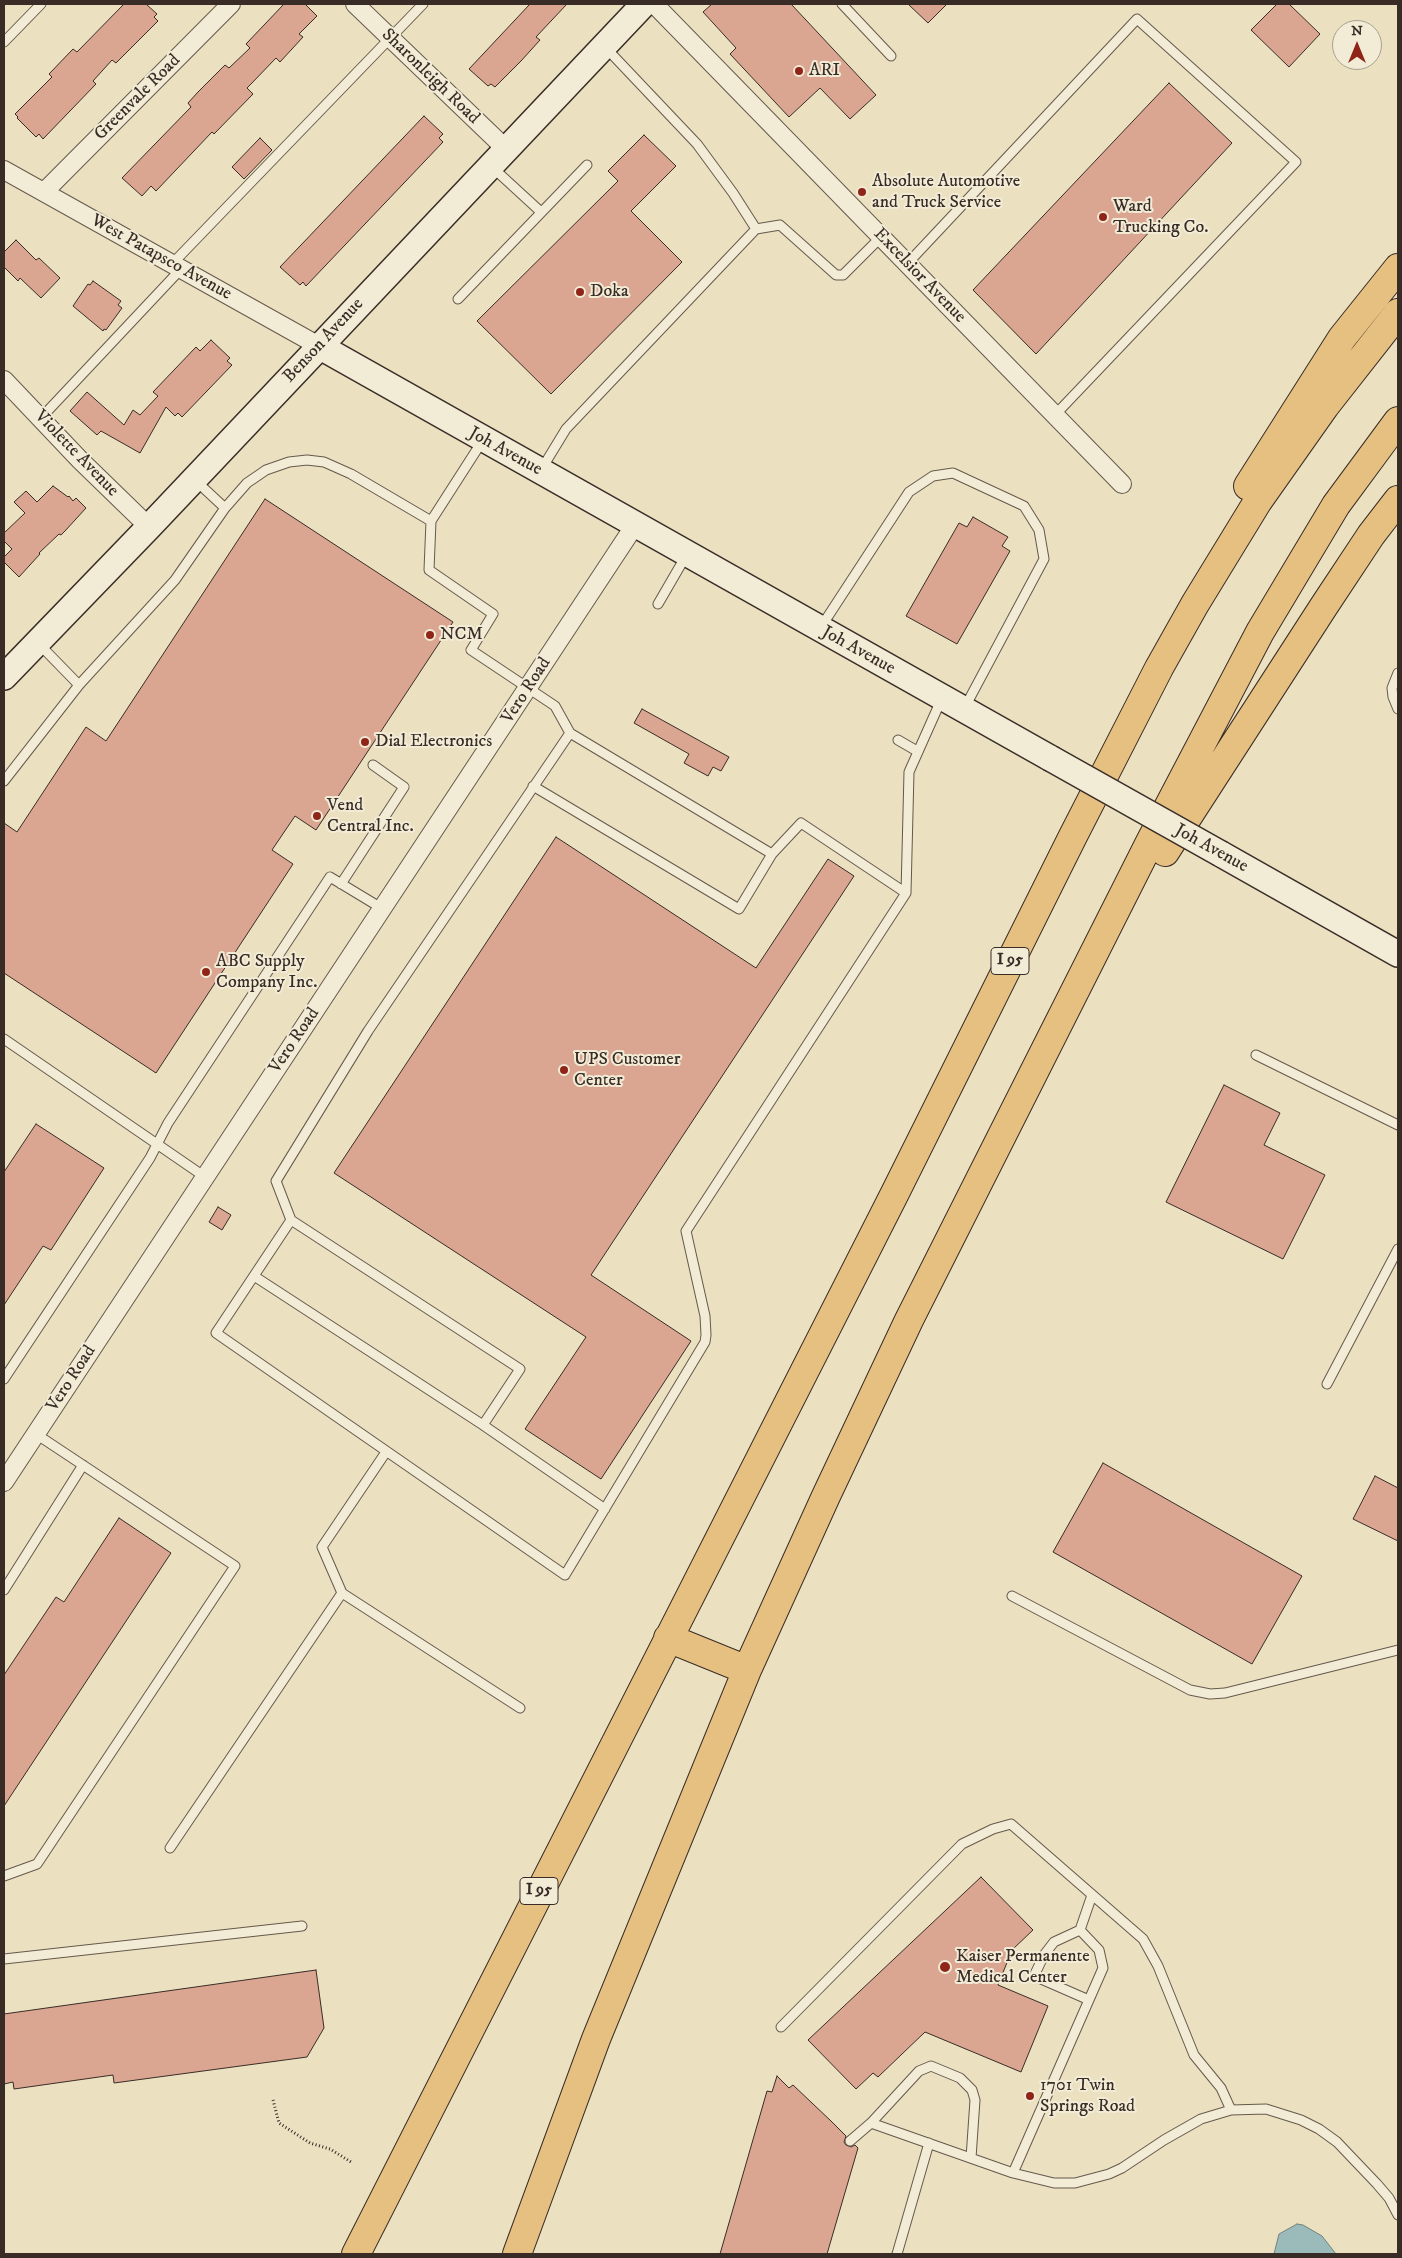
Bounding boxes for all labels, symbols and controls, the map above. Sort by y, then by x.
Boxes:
north arrow [1332,20,1382,70]
text: N [1351,22,1363,40]
street label: Sharonleigh Road [376,25,484,129]
street label: Greenvale Road [90,50,186,146]
place label: ARI [809,60,840,82]
marker: ARI [793,65,805,77]
place label: Absolute Automotive and Truck Service [872,171,1020,213]
marker: Absolute Automotive and Truck Service [856,186,868,198]
place label: Ward Trucking Co. [1113,196,1209,238]
street label: West Patapsco Avenue [87,210,235,306]
marker: Ward Trucking Co. [1097,211,1109,223]
street label: Excelsior Avenue [868,224,970,328]
place label: Doka [590,281,629,303]
marker: Doka [574,286,586,298]
street label: Benson Avenue [279,294,369,388]
street label: Violette Avenue [29,406,123,502]
street label: Joh Avenue [464,423,546,481]
street label: Joh Avenue [817,622,899,680]
place label: NCM [440,624,483,646]
marker: NCM [424,629,436,641]
street label: Vero Road [498,654,556,728]
place label: Dial Electronics [375,731,492,753]
marker: Dial Electronics [359,736,371,748]
place label: Vend Central Inc. [327,795,414,838]
marker: Vend Central Inc. [311,810,323,822]
street label: Joh Avenue [1170,820,1252,878]
road number: I 95 [991,948,1029,974]
place label: ABC Supply Company Inc. [216,951,317,994]
marker: ABC Supply Company Inc. [200,966,212,978]
street label: Vero Road [265,1004,325,1078]
place label: UPS Customer Center [574,1049,680,1092]
marker: UPS Customer Center [558,1064,570,1076]
street label: Vero Road [43,1342,101,1416]
road number: I 95 [520,1878,558,1904]
place label: Kaiser Permanente Medical Center [956,1946,1090,1988]
marker: Kaiser Permanente Medical Center [938,1960,952,1974]
place label: 1701 Twin Springs Road [1040,2075,1135,2118]
marker: 1701 Twin Springs Road [1024,2090,1036,2102]

